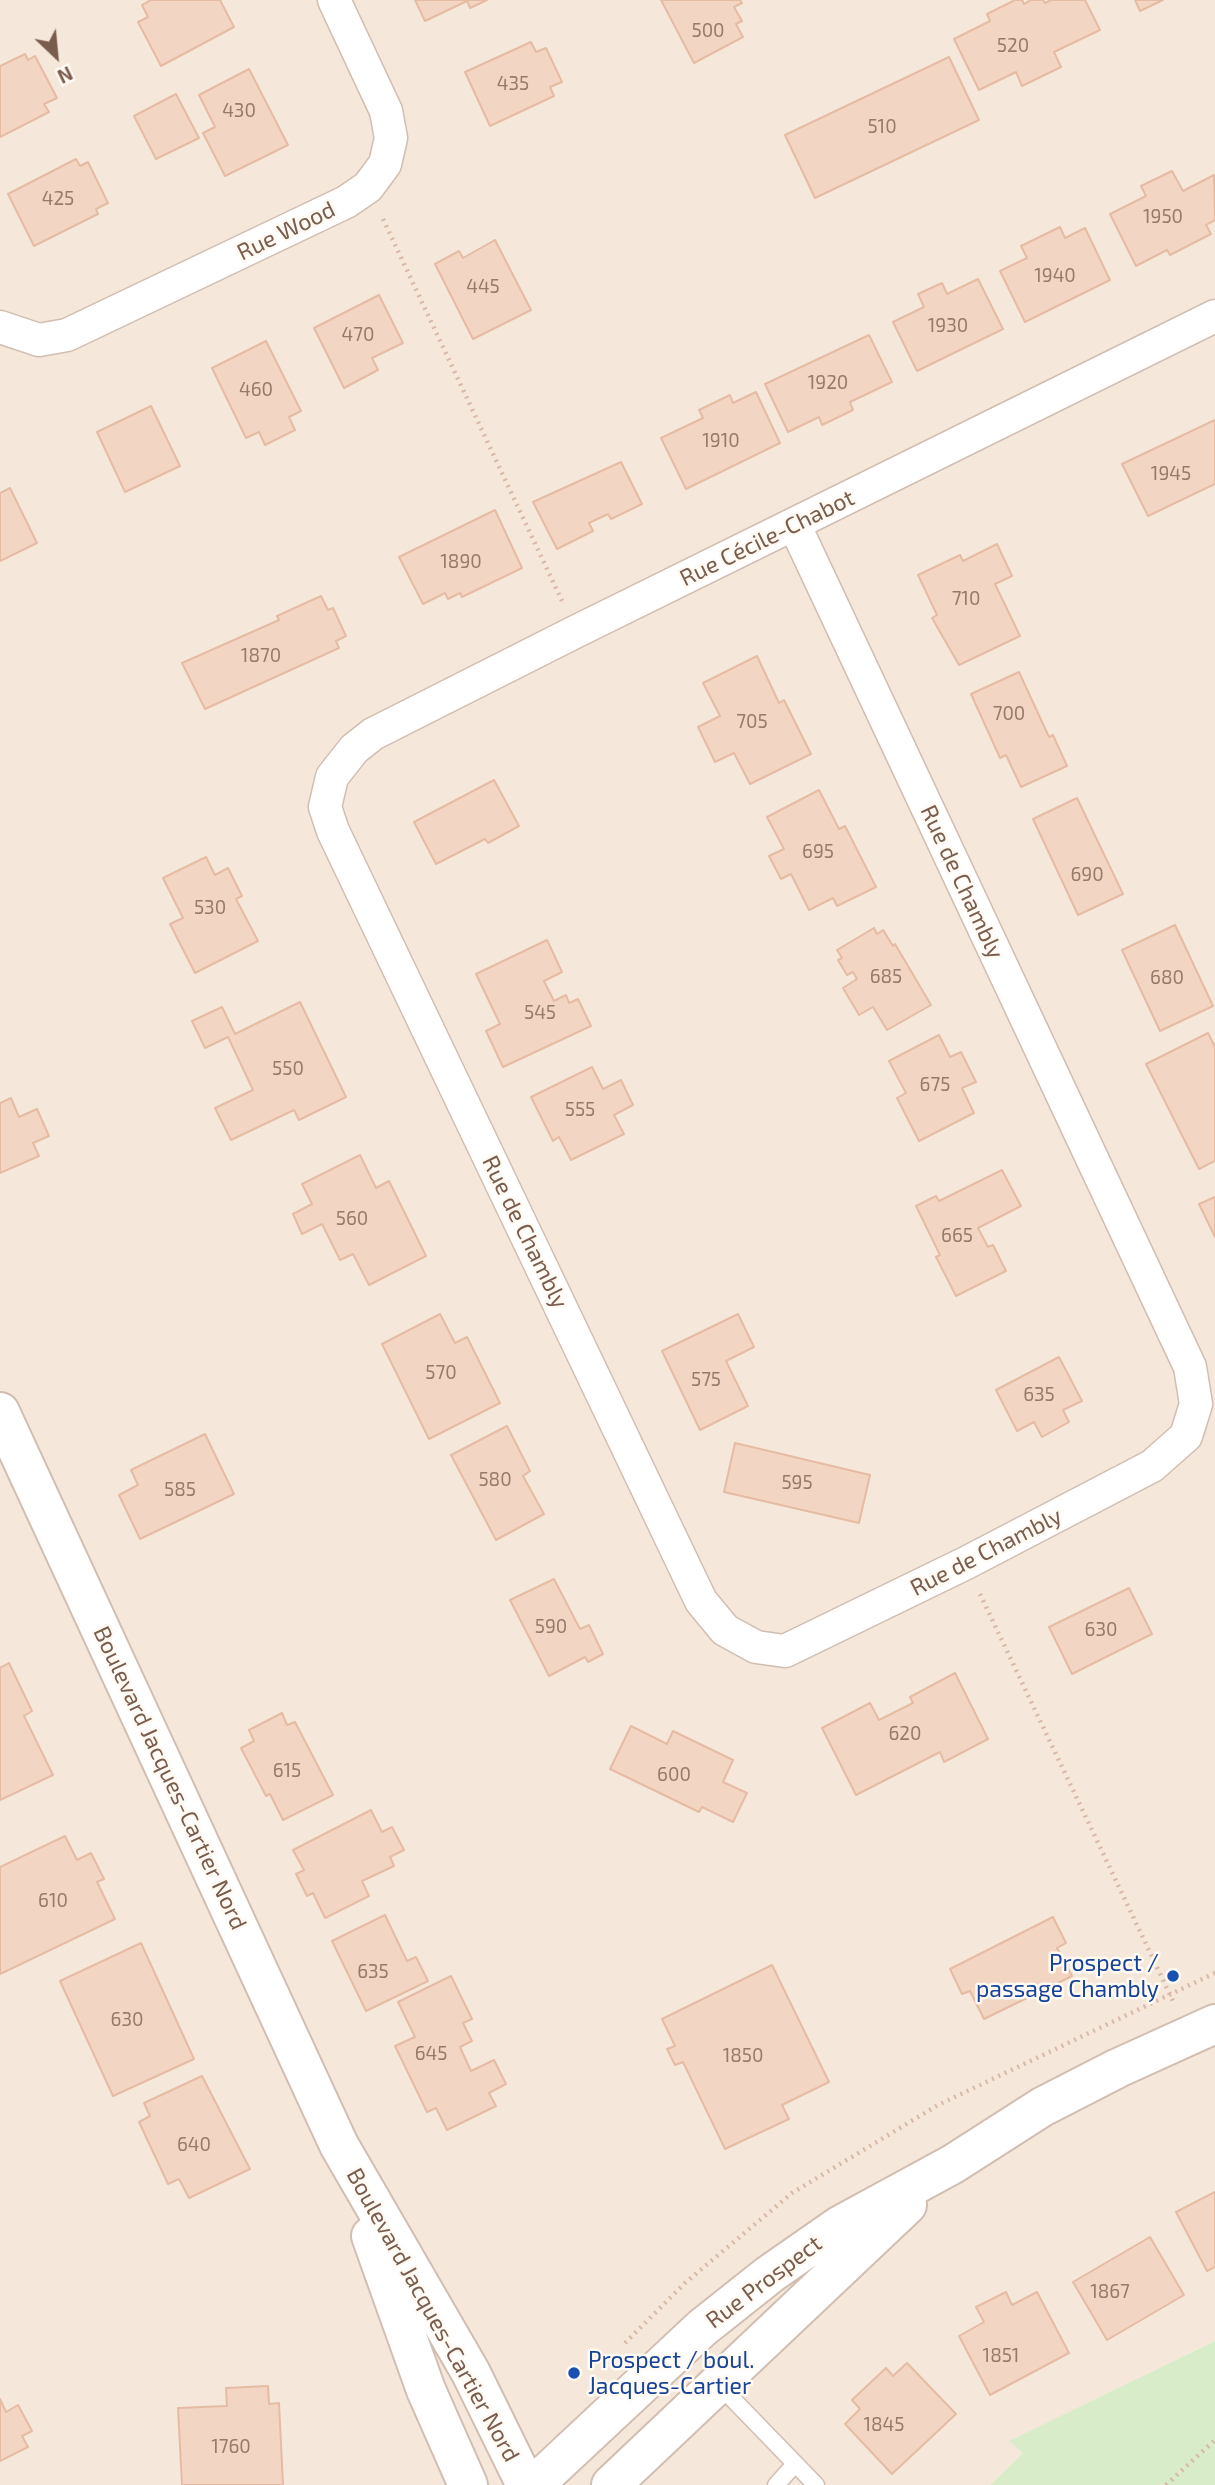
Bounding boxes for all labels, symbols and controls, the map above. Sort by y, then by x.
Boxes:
house number: 500 [691,20,725,42]
north arrow [21,21,91,91]
house number: 520 [997,35,1029,57]
text: N [54,62,77,89]
house number: 435 [497,73,529,95]
house number: 430 [222,100,256,122]
house number: 510 [867,116,897,138]
house number: 425 [42,188,74,210]
street label: Rue Wood [233,195,339,267]
house number: 1950 [1143,206,1183,228]
house number: 1940 [1034,265,1076,287]
house number: 445 [466,276,500,298]
house number: 1930 [928,315,968,337]
house number: 470 [342,324,374,346]
house number: 1920 [808,372,848,394]
house number: 460 [239,379,273,401]
house number: 1910 [702,430,740,452]
house number: 1945 [1151,463,1191,485]
street label: Rue Cécile-Chabot [675,484,859,592]
house number: 1890 [440,551,482,573]
house number: 710 [952,588,980,610]
house number: 1870 [241,645,281,667]
house number: 700 [993,703,1025,725]
house number: 705 [736,711,768,733]
street label: Rue de Chambly [914,801,1010,963]
house number: 695 [802,841,834,863]
house number: 690 [1070,864,1104,886]
house number: 530 [194,897,226,919]
house number: 685 [870,966,902,988]
house number: 680 [1150,967,1184,989]
house number: 545 [524,1002,556,1024]
house number: 550 [272,1058,304,1080]
house number: 675 [920,1074,950,1096]
house number: 555 [565,1099,595,1121]
street label: Rue de Chambly [476,1151,574,1313]
house number: 560 [336,1208,368,1230]
house number: 665 [941,1225,973,1247]
house number: 570 [425,1362,457,1384]
house number: 575 [691,1369,721,1391]
house number: 635 [1023,1384,1055,1406]
house number: 580 [478,1469,512,1491]
house number: 595 [781,1472,813,1494]
house number: 585 [164,1479,196,1501]
street label: Rue de Chambly [906,1502,1066,1602]
house number: 590 [535,1616,567,1638]
house number: 630 [1085,1619,1117,1641]
street label: Boulevard Jacques-Cartier Nord [87,1622,253,1934]
house number: 620 [888,1723,922,1745]
house number: 615 [273,1760,301,1782]
house number: 600 [657,1764,691,1786]
house number: 610 [38,1890,68,1912]
place label: Prospect / passage Chambly [976,1949,1159,2003]
house number: 635 [357,1961,389,1983]
marker: Prospect / passage Chambly [1165,1968,1181,1984]
house number: 630 [111,2009,143,2031]
house number: 645 [415,2043,447,2065]
house number: 1850 [723,2045,763,2067]
house number: 640 [177,2134,211,2156]
street label: Boulevard Jacques-Cartier Nord [341,2163,525,2467]
street label: Rue Prospect [701,2230,827,2334]
house number: 1867 [1090,2281,1130,2303]
house number: 1851 [983,2345,1019,2367]
place label: Prospect / boul. Jacques-Cartier [588,2346,754,2400]
marker: Prospect / boul. Jacques-Cartier [566,2365,582,2381]
house number: 1845 [864,2414,904,2436]
house number: 1760 [211,2436,251,2458]

